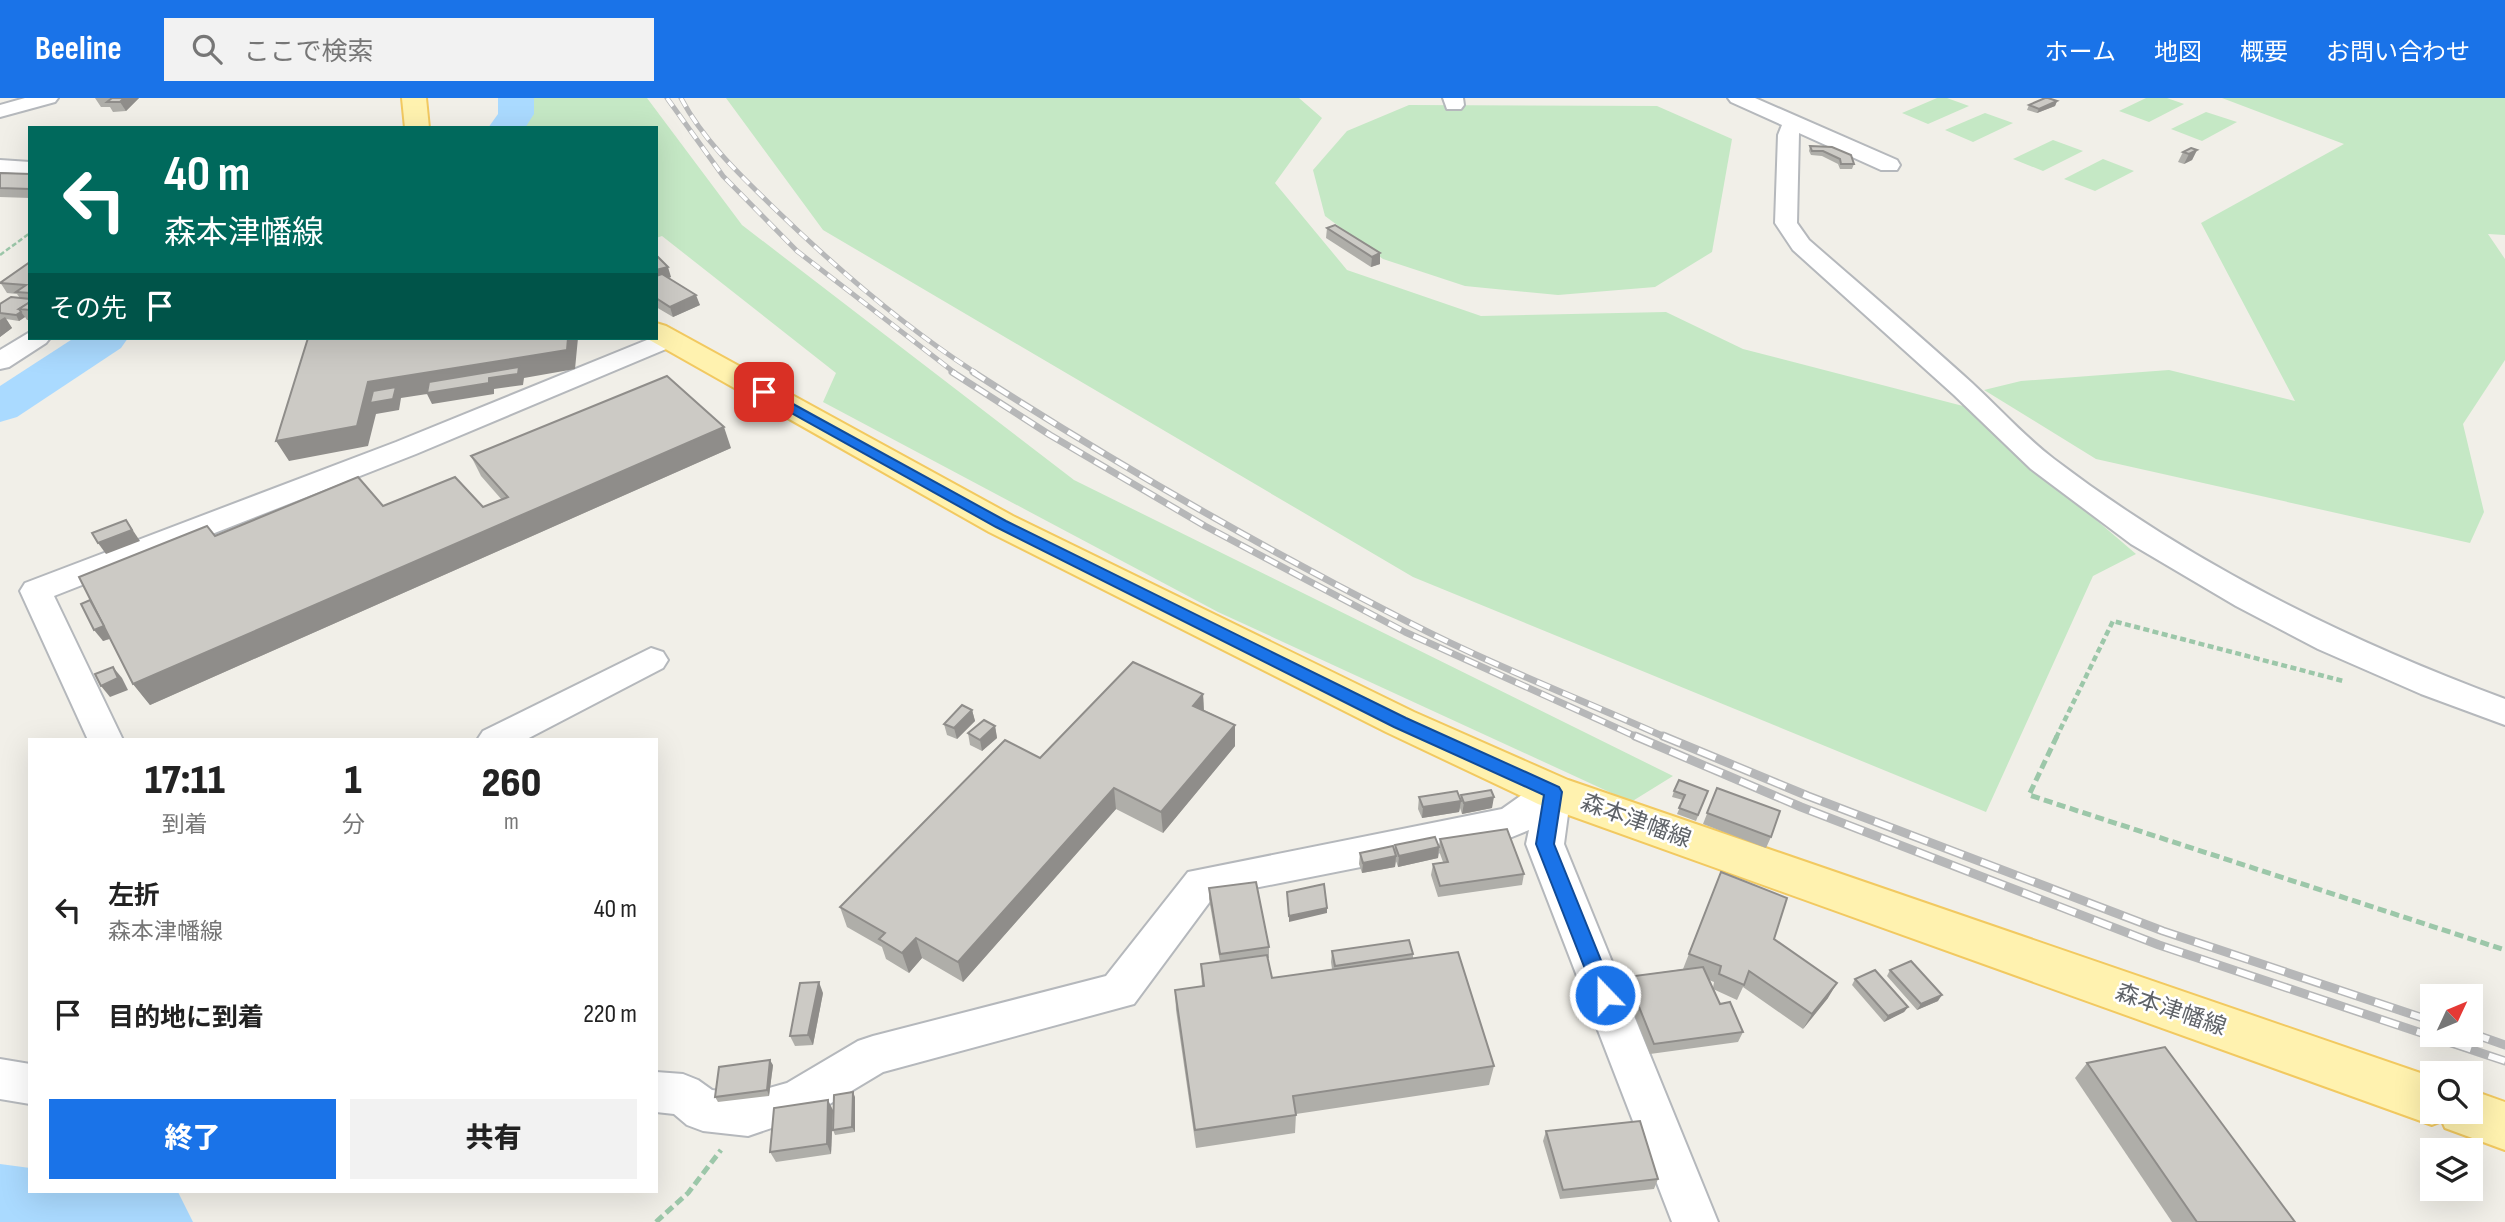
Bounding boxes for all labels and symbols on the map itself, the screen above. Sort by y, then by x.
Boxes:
pin [734,362,794,422]
street label: 森本津幡線 [1577,788,1695,854]
position arrow [1568,958,1642,1032]
street label: 森本津幡線 [2112,978,2230,1042]
north arrow [2420,984,2483,1046]

